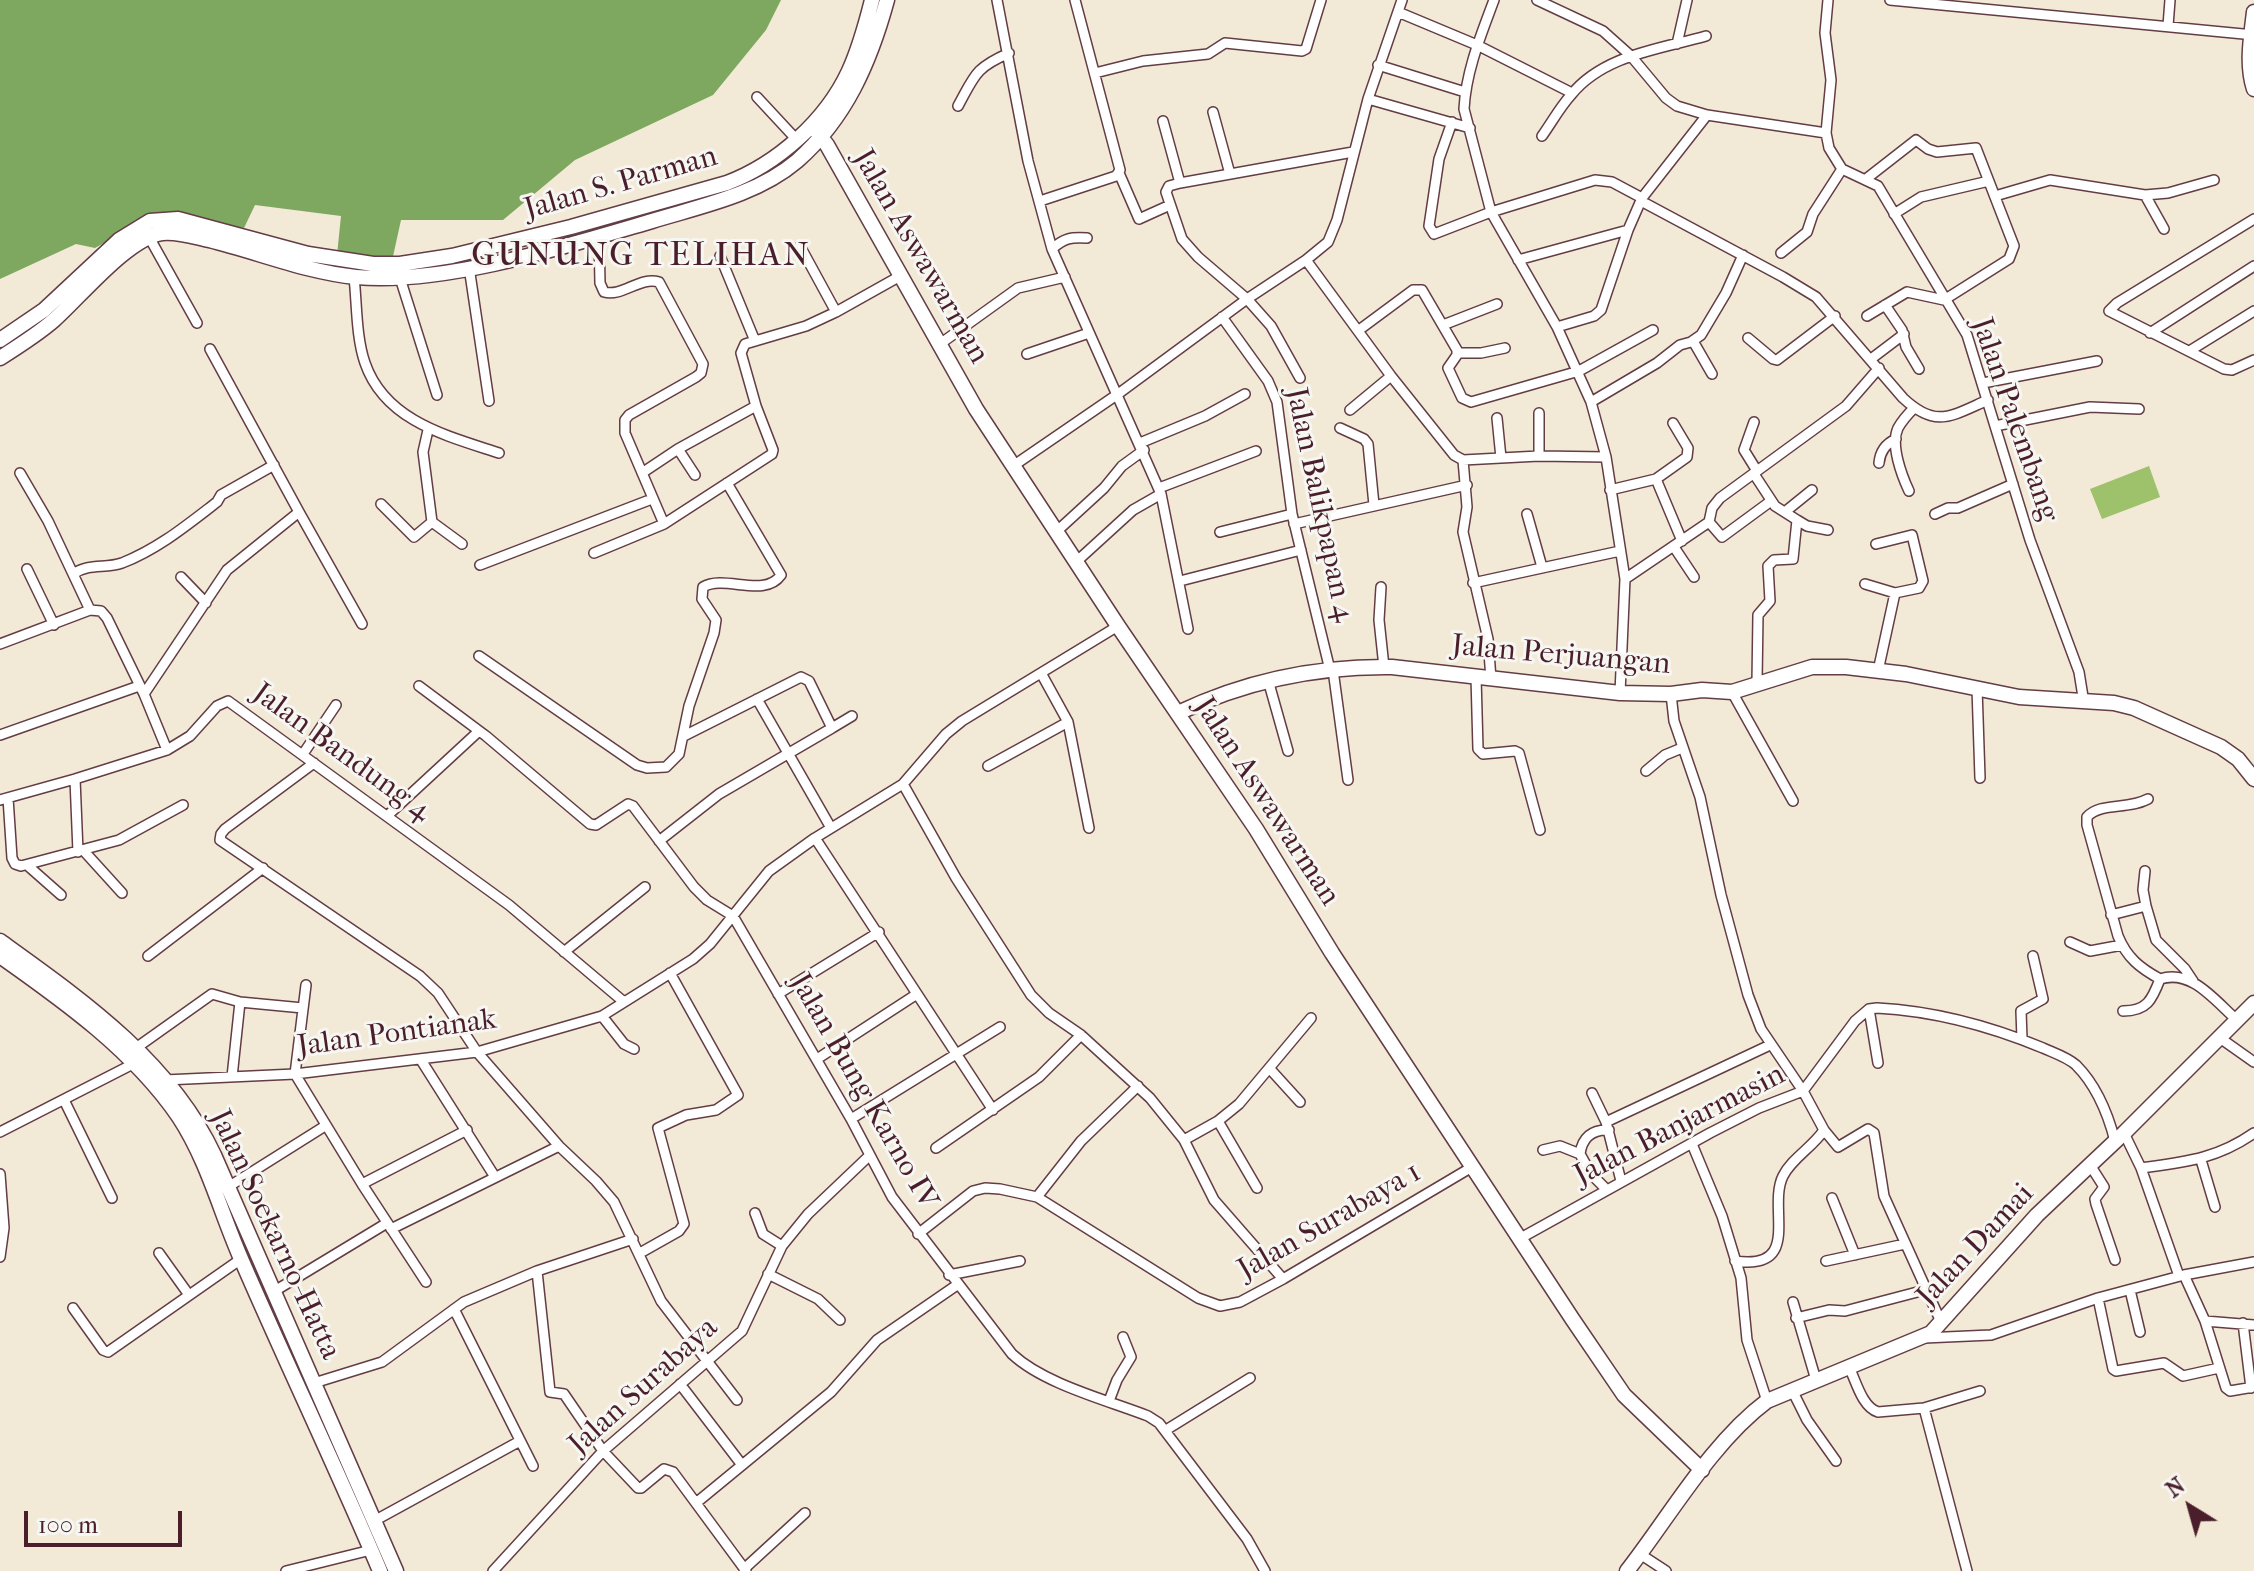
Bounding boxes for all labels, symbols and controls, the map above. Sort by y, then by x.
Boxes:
street label: Jalan S. Parman [520,139,722,229]
street label: Jalan Aswawarman [844,144,996,370]
district label: GUNUNG TELIHAN [471,237,811,277]
street label: Jalan Palembang [1962,313,2066,527]
street label: Jalan Balikpapan 4 [1277,385,1361,625]
street label: Jalan Perjuangan [1450,629,1672,683]
street label: Jalan Bandung 4 [245,676,437,830]
street label: Jalan Aswawarman [1185,691,1347,913]
street label: Jalan Bung Karno IV [781,968,945,1216]
street label: Jalan Pontianak [295,1002,499,1066]
street label: Jalan Banjarmasin [1569,1057,1791,1195]
street label: Jalan Soekarno-Hatta [200,1105,348,1365]
street label: Jalan Surabaya 1 [1232,1155,1428,1289]
street label: Jalan Damai [1910,1177,2042,1315]
street label: Jalan Surabaya [562,1311,726,1463]
north arrow [2150,1467,2230,1547]
text: N [2161,1472,2190,1503]
scale bar [28,1495,186,1545]
text: 100 m [38,1511,98,1539]

